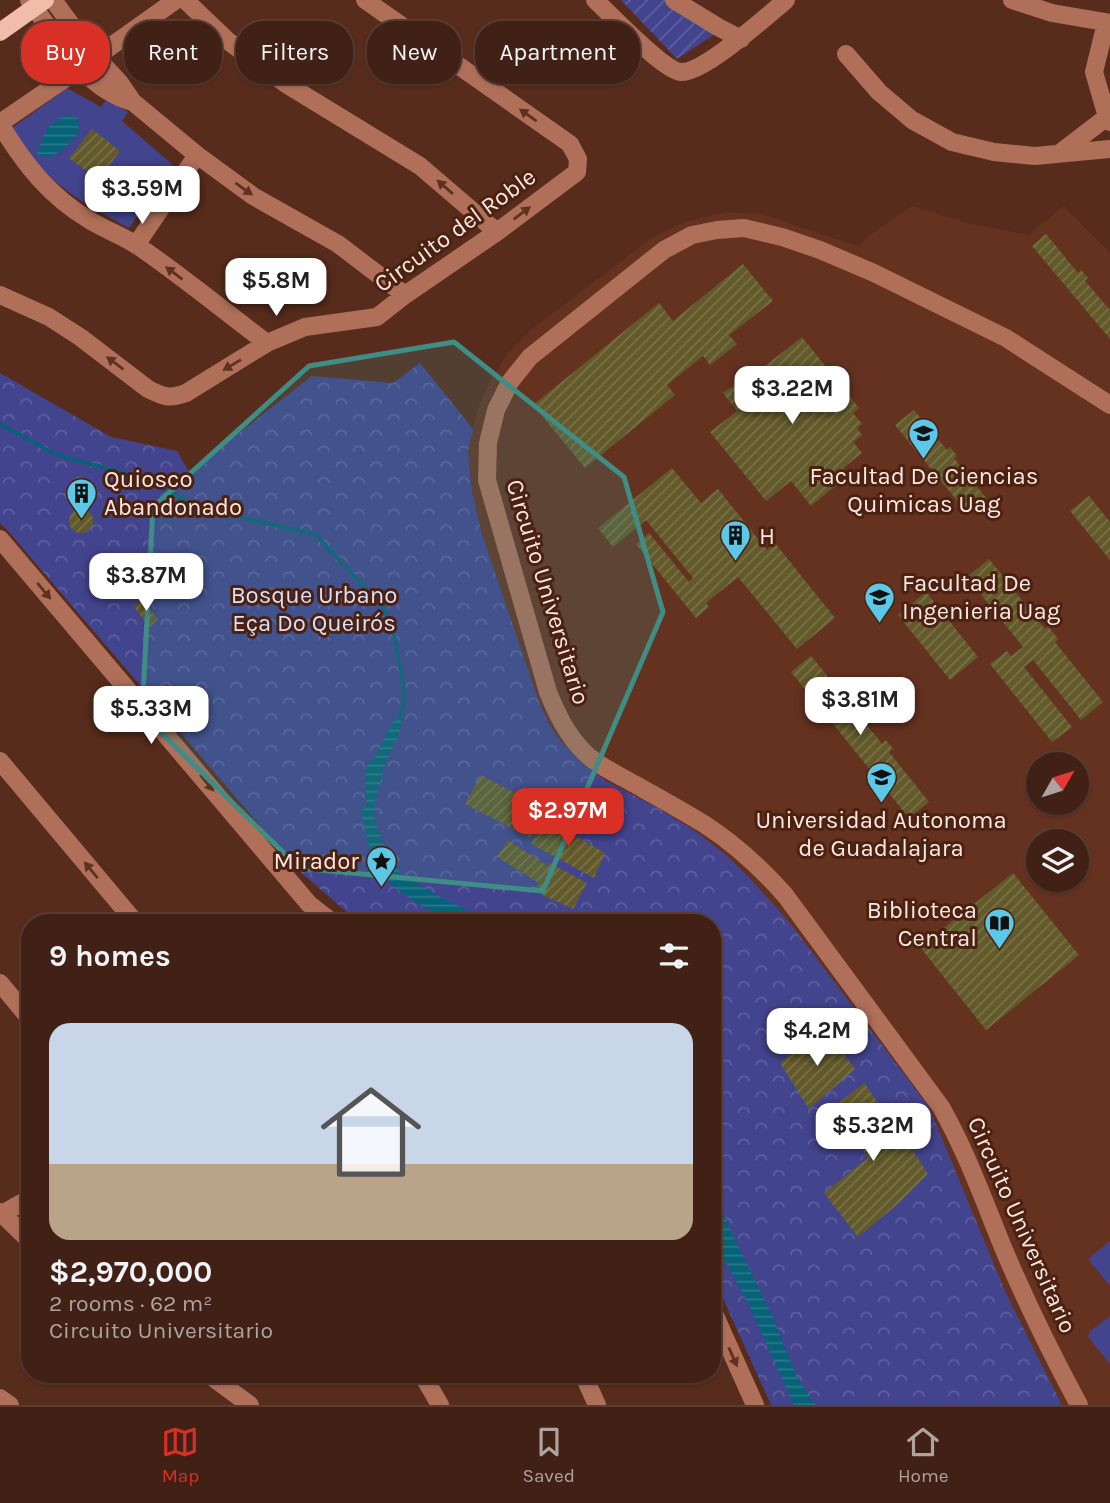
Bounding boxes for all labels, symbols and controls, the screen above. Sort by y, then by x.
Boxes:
chip: Buy [21,21,110,84]
chip: Rent [124,21,222,84]
chip: Filters [236,21,353,84]
chip: New [367,21,461,84]
chip: Apartment [475,21,640,84]
one-way arrow [519,108,537,122]
street label: Circuito del Roble [369,162,541,298]
pin: $3.59M [85,166,199,226]
text: $3.59M [101,175,183,202]
one-way arrow [436,179,454,195]
one-way arrow [235,182,253,196]
one-way arrow [512,206,530,221]
pin: $5.8M [227,258,325,318]
one-way arrow [165,265,183,280]
text: $5.8M [241,267,311,294]
one-way arrow [106,355,124,370]
one-way arrow [223,358,242,371]
pin: $3.22M [735,366,849,426]
text: $3.22M [750,375,834,402]
school or university icon: Facultad De Ciencias Quimicas Uag [907,417,941,461]
place label: Facultad De Ciencias Quimicas Uag [810,462,1038,518]
place label: Quiosco Abandonado [104,465,242,521]
building icon: Quiosco Abandonado [64,476,98,520]
street label: Circuito Universitario [500,476,596,708]
building icon: H [719,519,753,563]
place label: H [759,522,775,550]
pin: $3.87M [89,554,203,613]
text: $3.87M [105,562,187,589]
place label: Facultad De Ingenieria Uag [902,569,1061,625]
school or university icon: Facultad De Ingenieria Uag [862,580,896,624]
park label: Bosque Urbano Eça Do Queirós [231,581,397,637]
one-way arrow [36,582,51,599]
pin: $3.81M [803,678,917,737]
pin: $5.33M [94,686,208,746]
text: $3.81M [821,686,899,713]
text: $5.33M [110,695,192,722]
north arrow [1026,752,1088,816]
map controls [1026,752,1089,892]
school or university icon: Universidad Autonoma de Guadalajara [864,761,898,805]
one-way arrow [199,774,215,792]
pin: $2.97M [511,788,625,848]
text: $2.97M [528,797,608,824]
place label: Universidad Autonoma de Guadalajara [755,806,1007,862]
button: layers [1026,829,1089,892]
place icon: Mirador [365,844,399,888]
place label: Mirador [274,847,359,875]
one-way arrow [83,861,99,879]
place label: Biblioteca Central [867,896,977,952]
library icon: Biblioteca Central [983,907,1017,951]
icon: filters [655,937,693,975]
text: 9 homes [49,938,171,974]
pin: $4.2M [768,1009,866,1068]
text: $4.2M [783,1017,851,1044]
icon: home [308,1069,434,1195]
pin: $5.32M [816,1104,930,1163]
text: $5.32M [832,1112,914,1139]
street label: Circuito Universitario [962,1113,1082,1337]
text: $2,970,000 [49,1254,212,1290]
text: 2 rooms · 62 m² [49,1290,213,1317]
text: Circuito Universitario [49,1317,273,1344]
one-way arrow [728,1347,739,1368]
tab: Map [161,1423,199,1487]
tab: Saved [522,1423,575,1487]
tab: Home [898,1423,949,1487]

